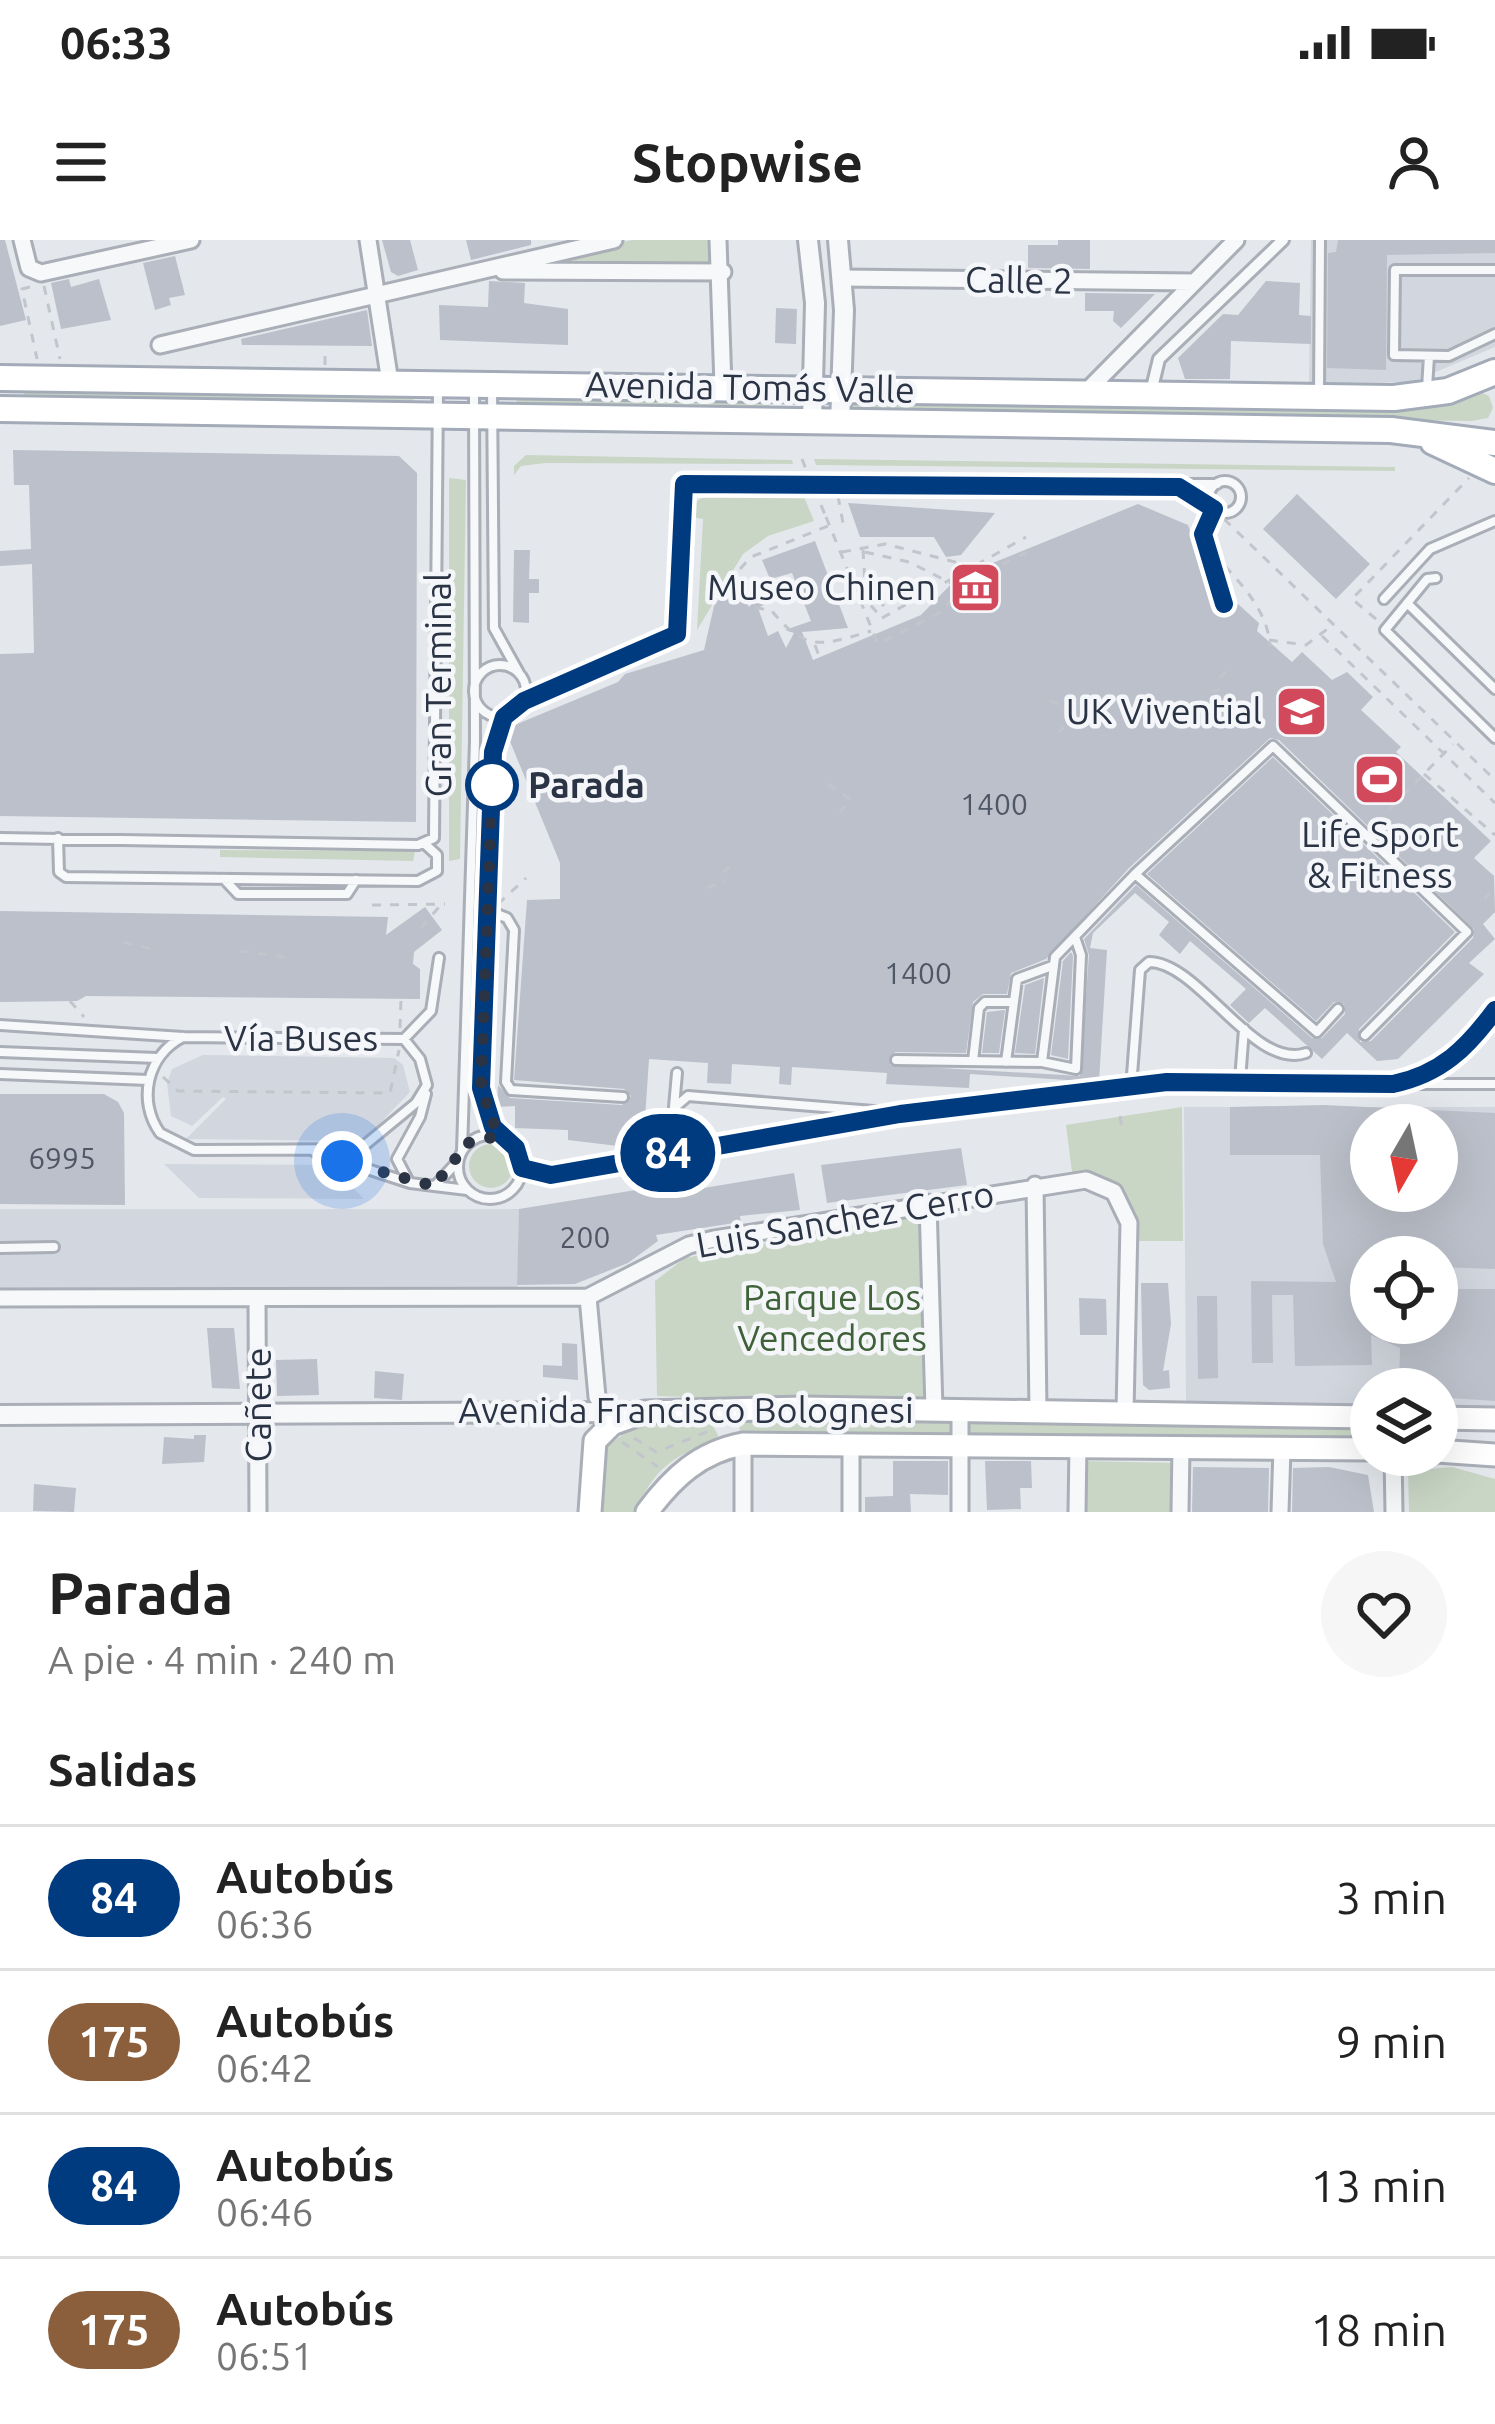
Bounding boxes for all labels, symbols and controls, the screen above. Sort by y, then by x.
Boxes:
text: 06:33 [60,17,173,68]
icon: menu [48,129,114,195]
icon: person [1381,129,1447,195]
text: Stopwise [632,132,863,192]
street label: Calle 2 [965,258,1073,301]
street label: Avenida Tomás Valle [585,363,915,410]
museum icon: Museo Chinen [947,559,1003,615]
place label: Museo Chinen [707,566,936,607]
street label: Gran Terminal [417,573,458,797]
school or university icon: UK Vivential [1273,683,1329,739]
place label: UK Vivential [1066,690,1262,731]
sports icon: Life Sport & Fitness [1352,751,1408,807]
marker: Parada [467,760,517,810]
place label: Parada [528,764,645,805]
house number: 1400 [960,787,1028,821]
place label: Life Sport & Fitness [1301,813,1459,895]
house number: 1400 [884,956,952,990]
street label: Vía Buses [224,1017,378,1058]
north arrow [1350,1104,1458,1212]
map controls [1350,1104,1458,1476]
line badge: 84 [614,1114,722,1192]
text: 84 [644,1129,692,1176]
your location [312,1131,372,1191]
house number: 6995 [28,1141,96,1175]
street label: Luis Sanchez Cerro [693,1172,997,1265]
house number: 200 [560,1220,610,1254]
button: locate [1350,1236,1458,1344]
park label: Parque Los Vencedores [737,1276,927,1358]
street label: Cañete [237,1348,278,1462]
button: layers [1350,1368,1458,1476]
street label: Avenida Francisco Bolognesi [458,1389,914,1430]
button: heart [1321,1551,1447,1677]
text: Parada [48,1561,233,1625]
text: A pie · 4 min · 240 m [48,1638,396,1681]
text: Salidas [48,1744,197,1795]
text: Autobús [216,1851,394,1902]
text: 3 min [1336,1872,1447,1923]
text: 84 [90,1874,138,1921]
text: 06:36 [216,1902,314,1945]
text: Autobús [216,1995,394,2046]
text: 9 min [1336,2016,1447,2067]
text: 175 [78,2018,150,2065]
text: 06:42 [216,2046,314,2089]
text: Autobús [216,2139,394,2190]
text: 13 min [1310,2160,1447,2211]
text: 84 [90,2162,138,2209]
text: 06:46 [216,2190,314,2233]
text: Autobús [216,2283,394,2334]
text: 18 min [1310,2304,1447,2355]
text: 175 [78,2306,150,2353]
text: 06:51 [216,2334,314,2377]

